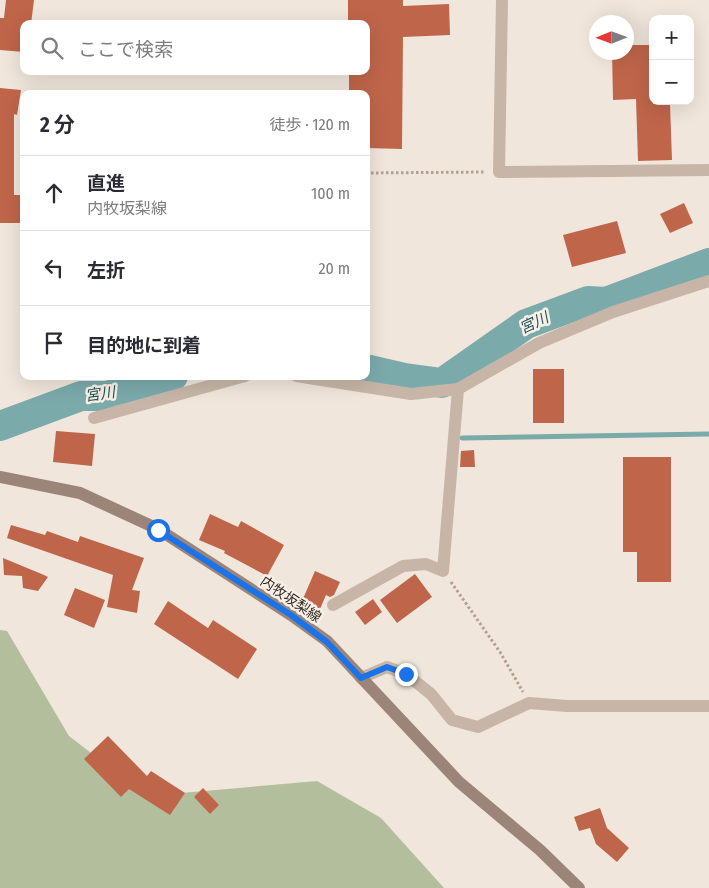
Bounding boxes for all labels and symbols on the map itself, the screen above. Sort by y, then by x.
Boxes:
north arrow [589,15,634,60]
water label: 宮川 [517,308,553,337]
water label: 宮川 [84,383,118,405]
route start [147,519,170,542]
street label: 内牧坂梨線 [257,573,324,626]
route end [395,663,418,686]

